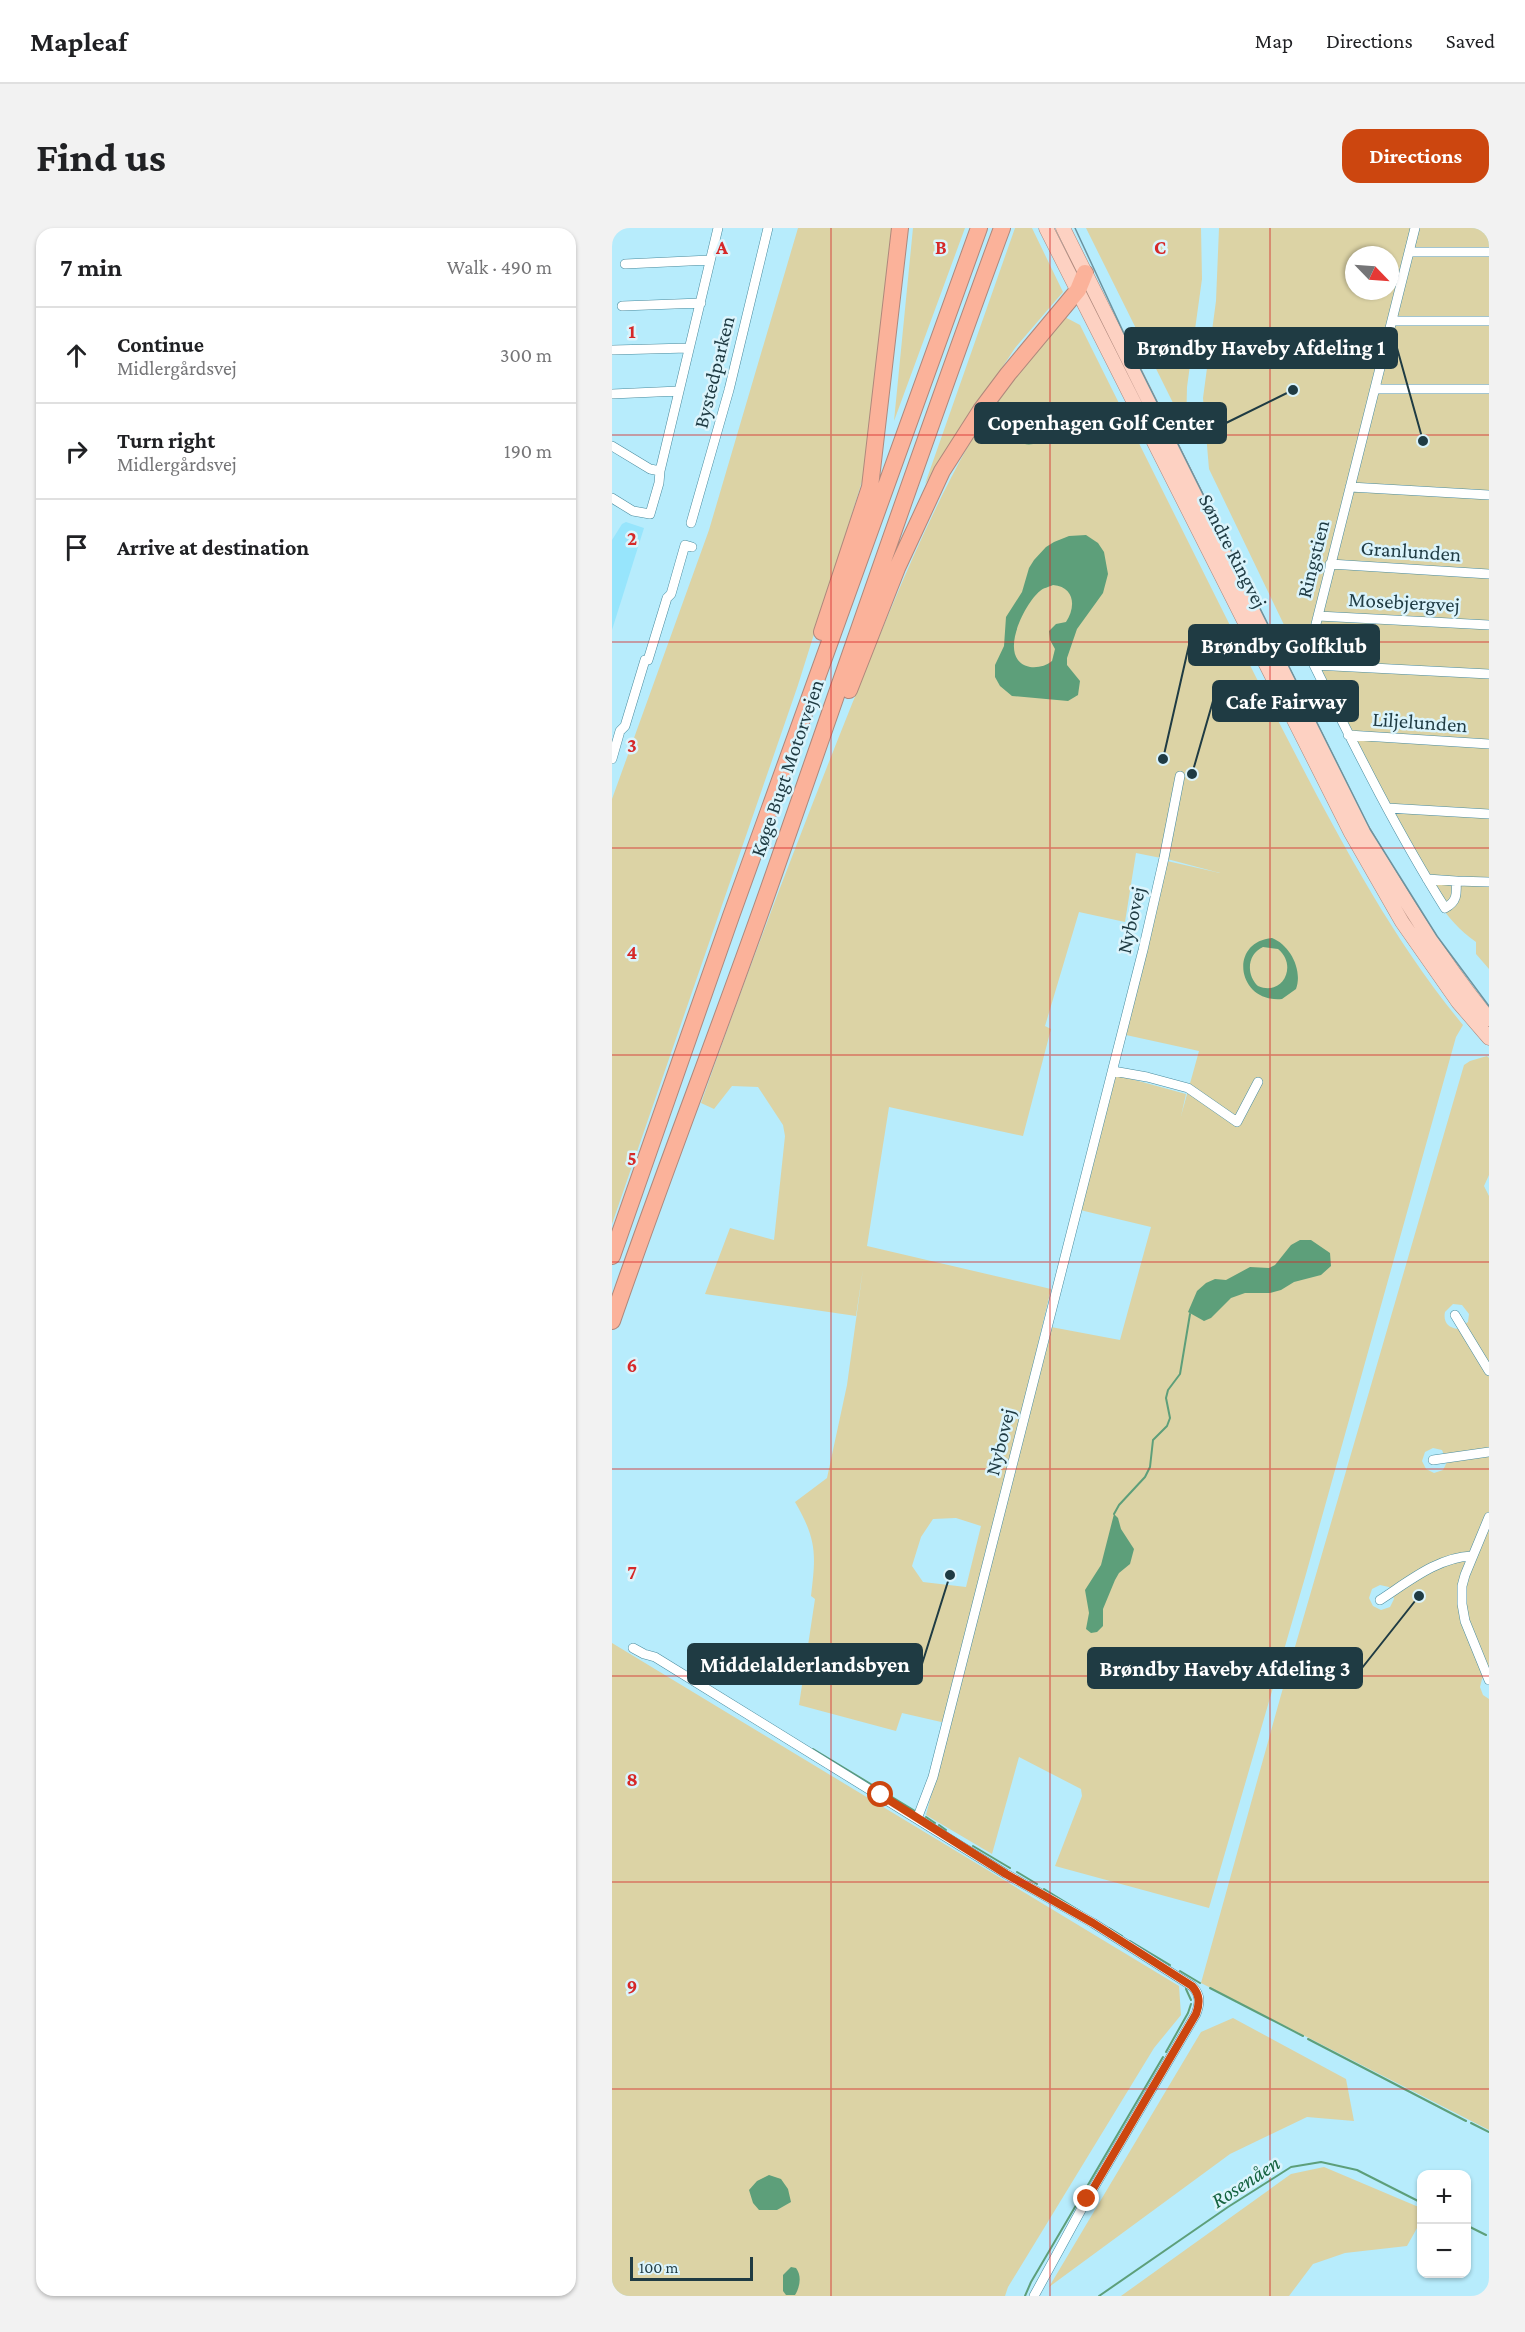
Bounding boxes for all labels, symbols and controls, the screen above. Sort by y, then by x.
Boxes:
text: Mapleaf [30,26,127,57]
text: Map [1255,29,1293,53]
text: Directions [1326,29,1413,53]
text: Saved [1446,29,1495,53]
button: Directions [1342,129,1489,183]
text: Find us [36,133,166,180]
text: A [715,236,729,258]
text: B [935,236,947,258]
text: C [1154,236,1166,258]
north arrow [1345,246,1399,300]
text: 7 min [60,253,122,282]
text: Walk · 490 m [447,256,552,278]
street label: Bystedparken [688,313,740,431]
text: 1 [628,320,636,342]
callout: Brøndby Haveby Afdeling 1 [1125,328,1397,368]
text: Continue [117,332,204,357]
text: Brøndby Haveby Afdeling 1 [1137,335,1385,360]
icon: ahead [60,339,93,372]
text: 300 m [500,344,552,366]
text: Midlergårdsvej [117,357,237,379]
callout: Copenhagen Golf Center [975,403,1226,443]
text: Copenhagen Golf Center [987,410,1215,435]
text: Turn right [117,428,215,453]
icon: right [60,435,93,468]
text: 190 m [504,440,552,462]
text: Midlergårdsvej [117,453,237,475]
street label: Søndre Ringvej [1194,490,1272,612]
street label: Ringstien [1292,517,1334,601]
text: 2 [627,527,637,549]
icon: arrive [60,531,93,564]
text: Arrive at destination [117,535,309,560]
street label: Granlunden [1360,536,1462,566]
street label: Mosebjergvej [1348,587,1460,617]
callout: Brøndby Golfklub [1189,625,1379,665]
text: Brøndby Golfklub [1201,633,1367,658]
street label: Køge Bugt Motorvejen [745,676,829,860]
callout: Cafe Fairway [1213,681,1358,721]
text: Cafe Fairway [1226,689,1347,714]
street label: Liljelunden [1372,707,1468,737]
text: 3 [627,734,637,756]
street label: Nybovej [1112,884,1150,956]
text: 4 [627,941,638,963]
text: 5 [627,1147,637,1169]
text: 6 [627,1354,637,1376]
street label: Nybovej [980,1406,1020,1478]
text: 7 [627,1561,637,1583]
callout: Middelalderlandsbyen [688,1644,922,1684]
callout: Brøndby Haveby Afdeling 3 [1088,1648,1362,1688]
text: Middelalderlandsbyen [700,1652,910,1677]
text: Brøndby Haveby Afdeling 3 [1100,1656,1350,1681]
text: 8 [626,1768,638,1790]
route start [867,1781,893,1807]
text: 9 [627,1975,637,1997]
water label: Rosenåen [1206,2150,1285,2213]
map controls [1417,2170,1471,2278]
button: + [1417,2170,1471,2224]
route end [1073,2185,1099,2211]
button: − [1417,2224,1471,2278]
scale bar [630,2254,753,2282]
text: 100 m [639,2259,678,2276]

